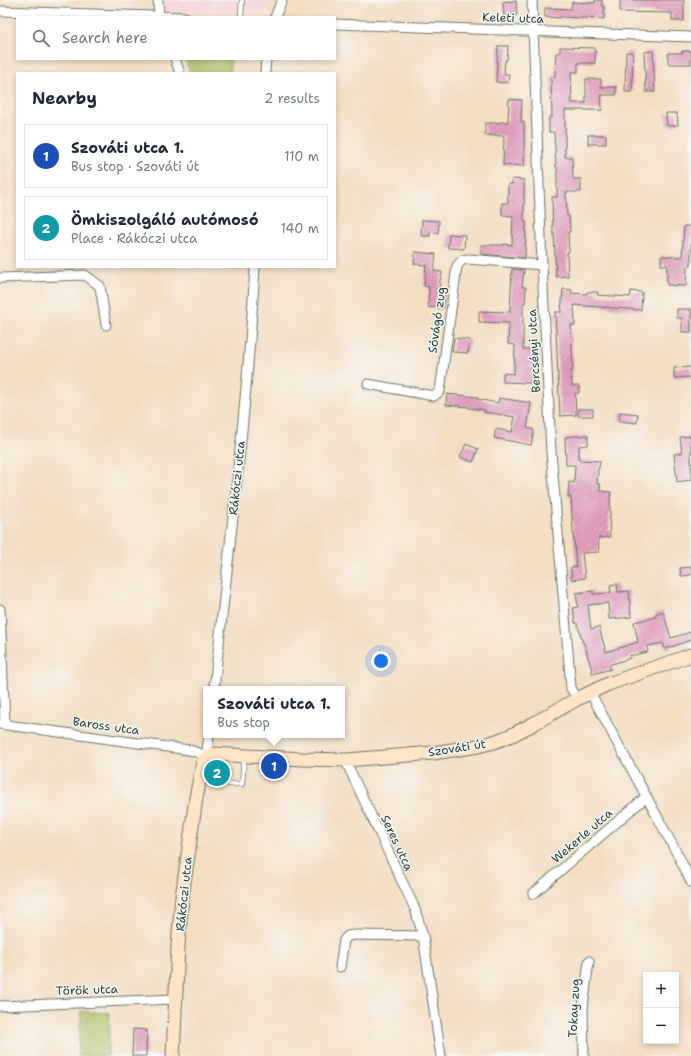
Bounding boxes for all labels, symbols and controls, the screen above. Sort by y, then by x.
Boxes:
street label: Keleti utca [482,9,545,27]
search box [16,16,336,60]
icon: search [30,27,52,49]
text: Search here [62,28,148,48]
text: Nearby [32,87,97,109]
text: 2 results [264,90,320,107]
text: Szováti utca 1. [71,138,184,158]
text: 1 [43,148,49,165]
text: 110 m [284,148,319,165]
text: Bus stop · Szováti út [71,158,199,175]
text: Ömkiszolgáló autómosó [71,210,258,230]
text: 2 [41,220,51,237]
text: 140 m [280,220,319,237]
text: Place · Rákóczi utca [71,230,197,247]
street label: Sóvágó zug [424,286,450,354]
street label: Bercsényi utca [524,308,544,393]
street label: Rákóczi utca [225,440,249,516]
your location [371,651,391,671]
popup [203,686,345,738]
text: Szováti utca 1. [217,694,331,714]
street label: Baross utca [72,713,141,739]
text: Bus stop [217,714,270,731]
street label: Szováti út [427,736,487,760]
pin: 1 [261,751,287,781]
pin: 2 [204,758,230,788]
street label: Wekerle utca [548,805,616,867]
street label: Seres utca [377,813,417,874]
street label: Rákóczi utca [172,856,196,932]
map controls [643,972,679,1044]
button: + [643,972,679,1008]
street label: Tokay zug [564,978,584,1038]
street label: Török utca [56,981,119,999]
button: − [643,1008,679,1044]

